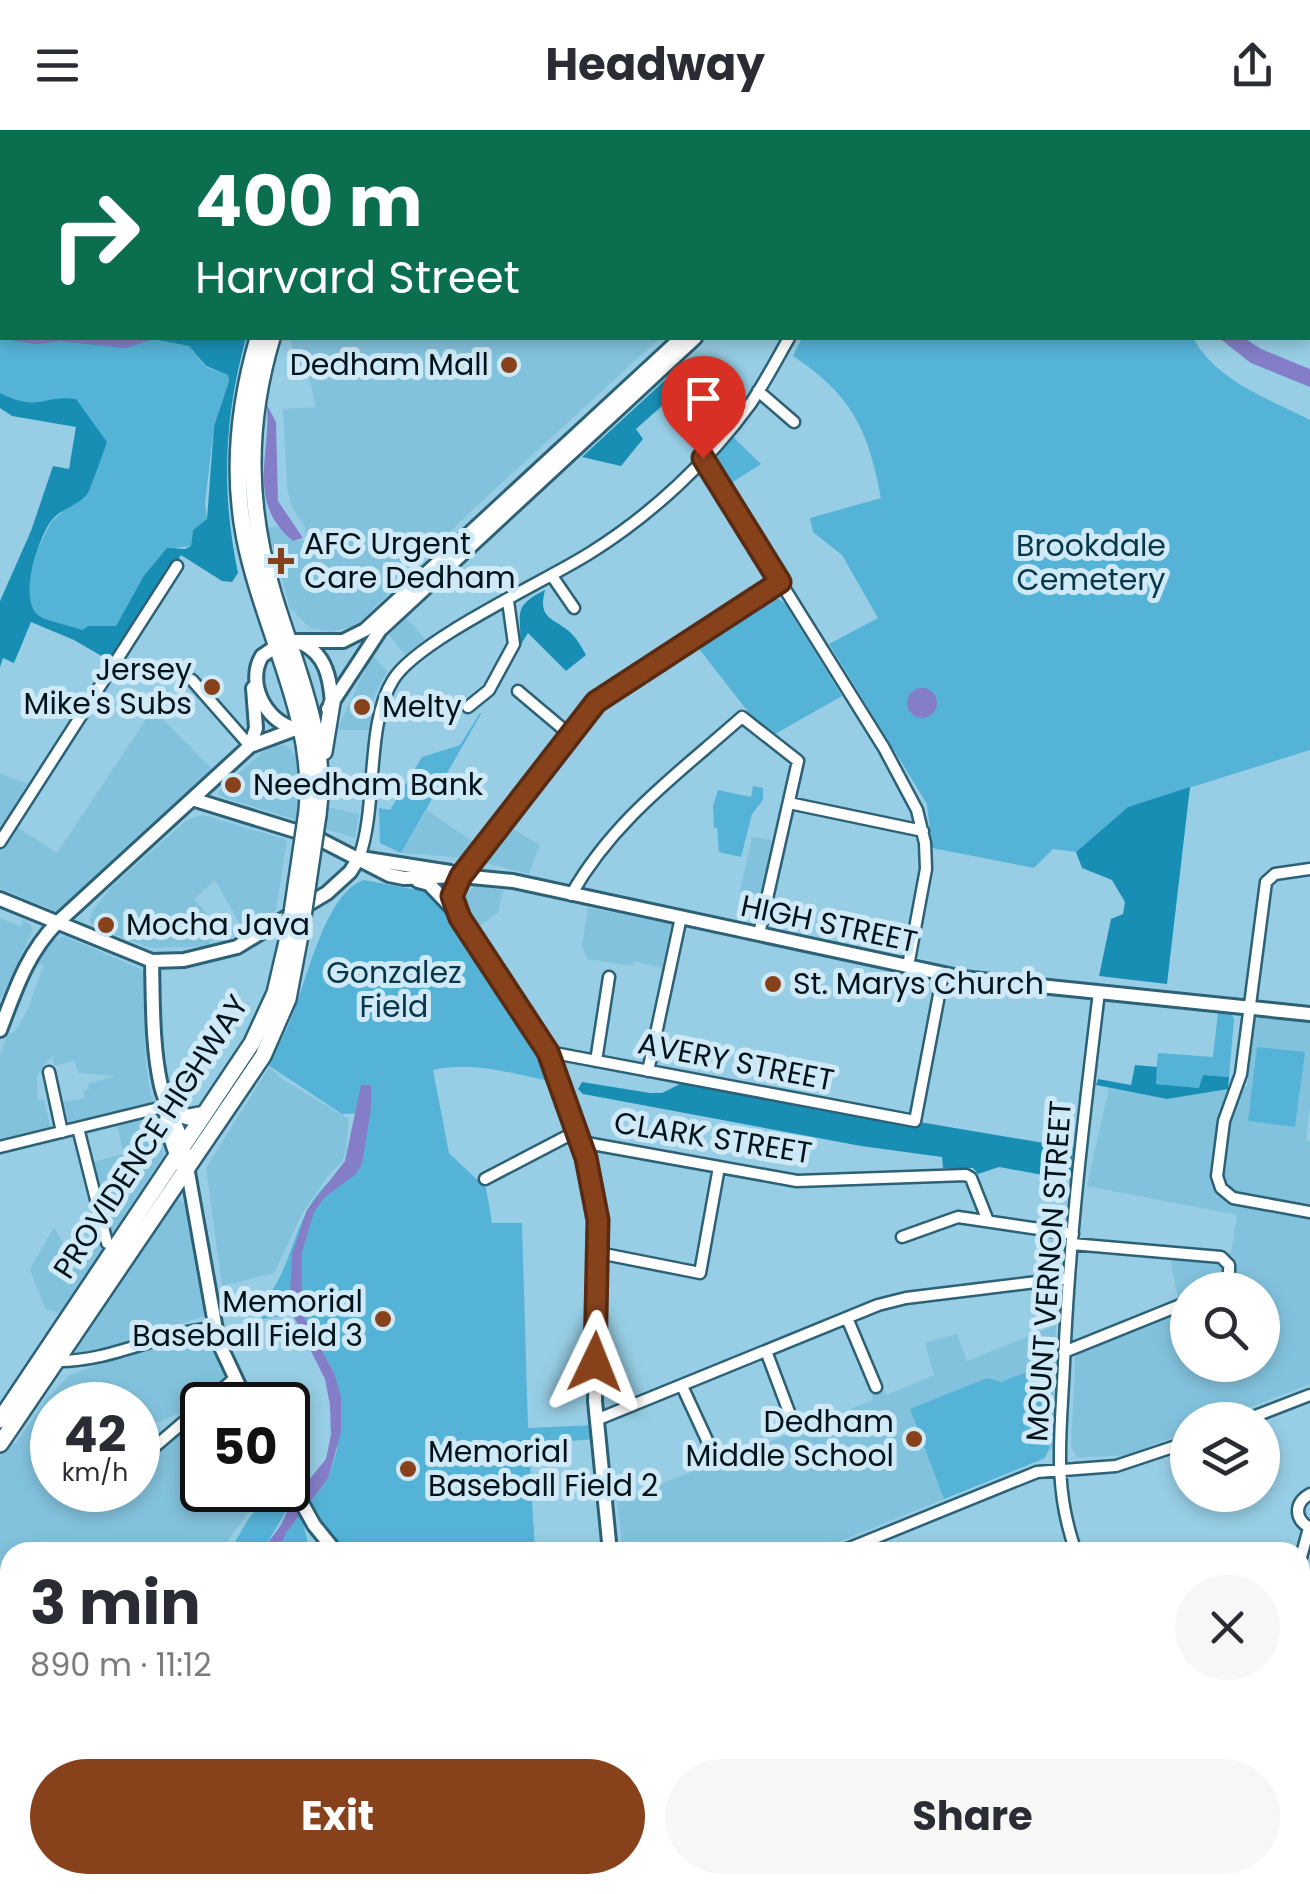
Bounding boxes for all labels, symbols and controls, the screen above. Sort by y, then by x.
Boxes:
text: Headway [545,33,765,96]
icon: menu [30,38,85,93]
icon: share [1225,38,1280,93]
text: 400 m [195,152,423,251]
icon: right [30,170,160,300]
text: Harvard Street [195,246,520,309]
place label: Dedham Mall [290,343,489,386]
marker: Dedham Mall [498,354,520,376]
pin [661,356,746,459]
icon: arrive [676,371,731,426]
place label: AFC Urgent Care Dedham [304,522,516,599]
park label: Brookdale Cemetery [1016,524,1166,601]
marker: AFC Urgent Care Dedham [268,548,294,574]
place label: Jersey Mike's Subs [24,648,192,725]
marker: Jersey Mike's Subs [201,676,223,698]
place label: Melty [382,685,462,728]
marker: Melty [351,696,373,718]
place label: Needham Bank [253,763,484,806]
marker: Needham Bank [222,774,244,796]
street label: HIGH STREET [737,884,921,963]
place label: Mocha Java [126,903,310,946]
marker: Mocha Java [95,914,117,936]
park label: Gonzalez Field [326,951,462,1028]
place label: St. Marys Church [793,962,1044,1005]
marker: St. Marys Church [762,973,784,995]
street label: PROVIDENCE HIGHWAY [43,986,259,1287]
street label: AVERY STREET [634,1021,838,1102]
street label: MOUNT VERNON STREET [1015,1099,1082,1443]
street label: CLARK STREET [611,1101,815,1174]
map controls [1170,1272,1280,1512]
button: search [1170,1272,1280,1382]
place label: Memorial Baseball Field 3 [132,1280,363,1357]
marker: Memorial Baseball Field 3 [372,1308,394,1330]
position arrow [543,1310,647,1414]
speed limit sign: 50 [180,1382,310,1512]
text: 42 [64,1399,126,1470]
place label: Dedham Middle School [685,1400,894,1477]
button: layers [1170,1402,1280,1512]
marker: Dedham Middle School [903,1428,925,1450]
place label: Memorial Baseball Field 2 [428,1430,658,1507]
text: km/h [62,1455,128,1490]
marker: Memorial Baseball Field 2 [397,1458,419,1480]
text: 3 min [30,1561,201,1645]
button: close [1175,1575,1280,1680]
text: 890 m · 11:12 [30,1642,212,1687]
button: Exit [30,1759,645,1874]
button: Share [665,1759,1280,1874]

